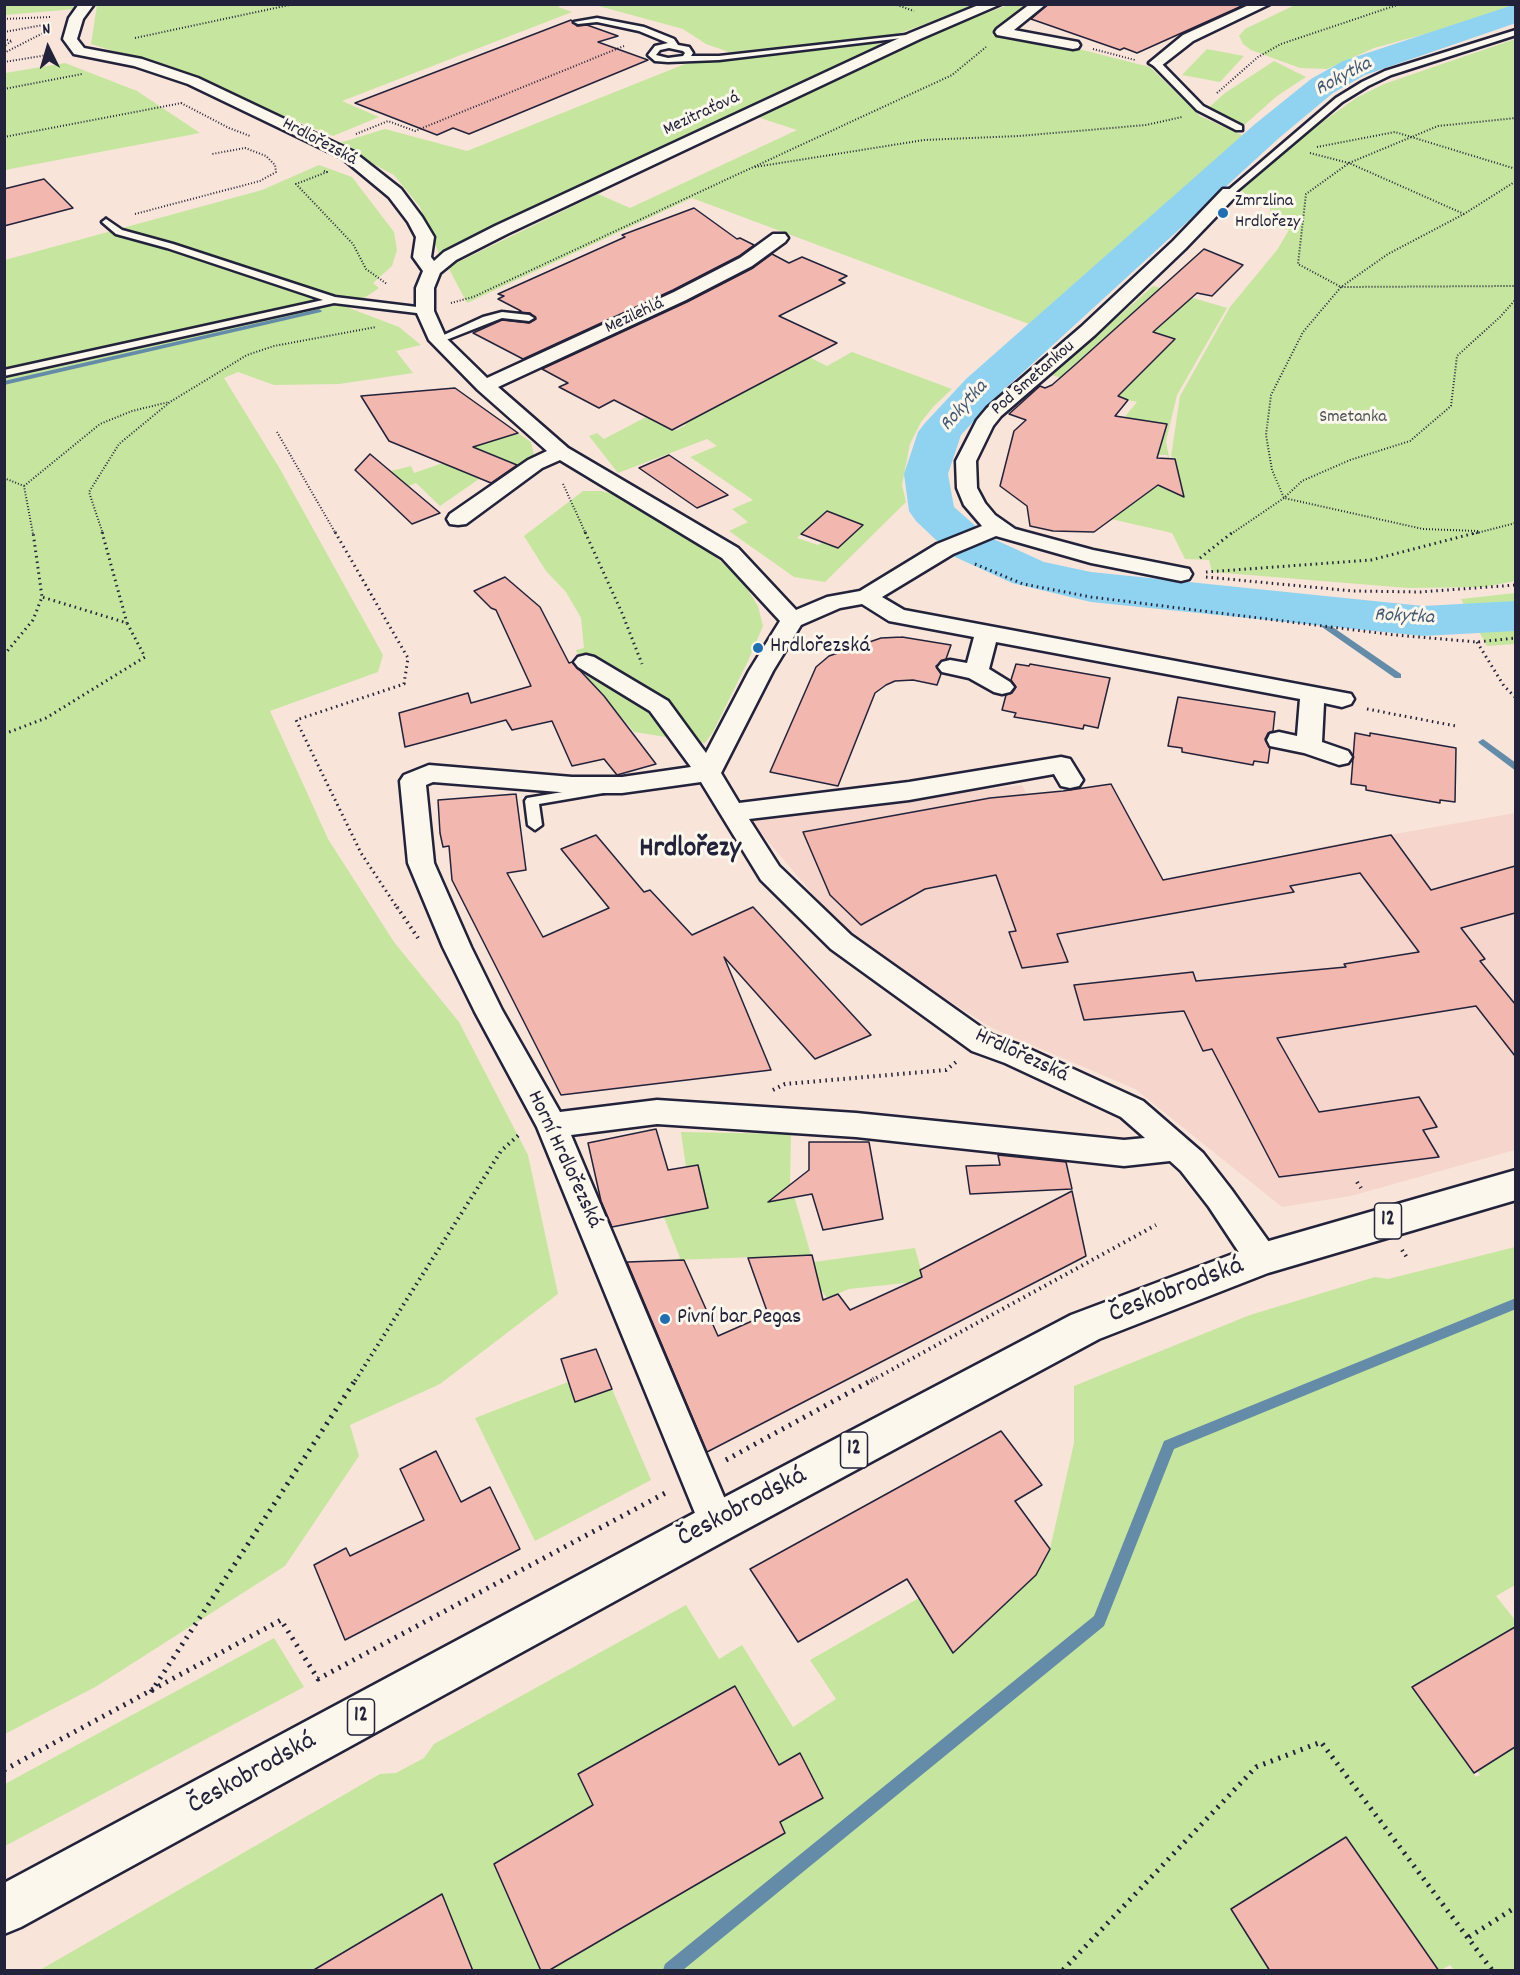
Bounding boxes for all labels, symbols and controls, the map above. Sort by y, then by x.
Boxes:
north arrow [18,18,78,78]
text: N [41,18,51,41]
water label: Rokytka [1312,53,1376,103]
street label: Mezitraťová [660,88,744,142]
street label: Hrdlořezská [278,114,360,172]
place label: Zmrzlina Hrdlořezy [1235,192,1300,234]
marker: Zmrzlina Hrdlořezy [1216,206,1230,220]
street label: Mezilehlá [602,294,668,340]
street label: Pod Smetankou [988,337,1080,421]
water label: Rokytka [936,377,994,437]
park label: Smetanka [1319,408,1387,430]
water label: Rokytka [1373,604,1435,632]
place label: Hrdlořezská [770,635,870,661]
marker: Hrdlořezská [751,641,765,655]
district label: Hrdlořezy [639,834,741,868]
street label: Hrdlořezská [970,1024,1072,1090]
street label: Horní Hrdlořezská [520,1087,606,1233]
road number: 12 [1374,1203,1402,1239]
street label: Českobrodská [1105,1251,1249,1333]
place label: Pivní bar Pegas [677,1306,801,1332]
marker: Pivní bar Pegas [658,1312,672,1326]
road number: 12 [840,1432,868,1468]
street label: Českobrodská [673,1461,813,1557]
road number: 12 [348,1699,374,1735]
street label: Českobrodská [183,1726,323,1824]

